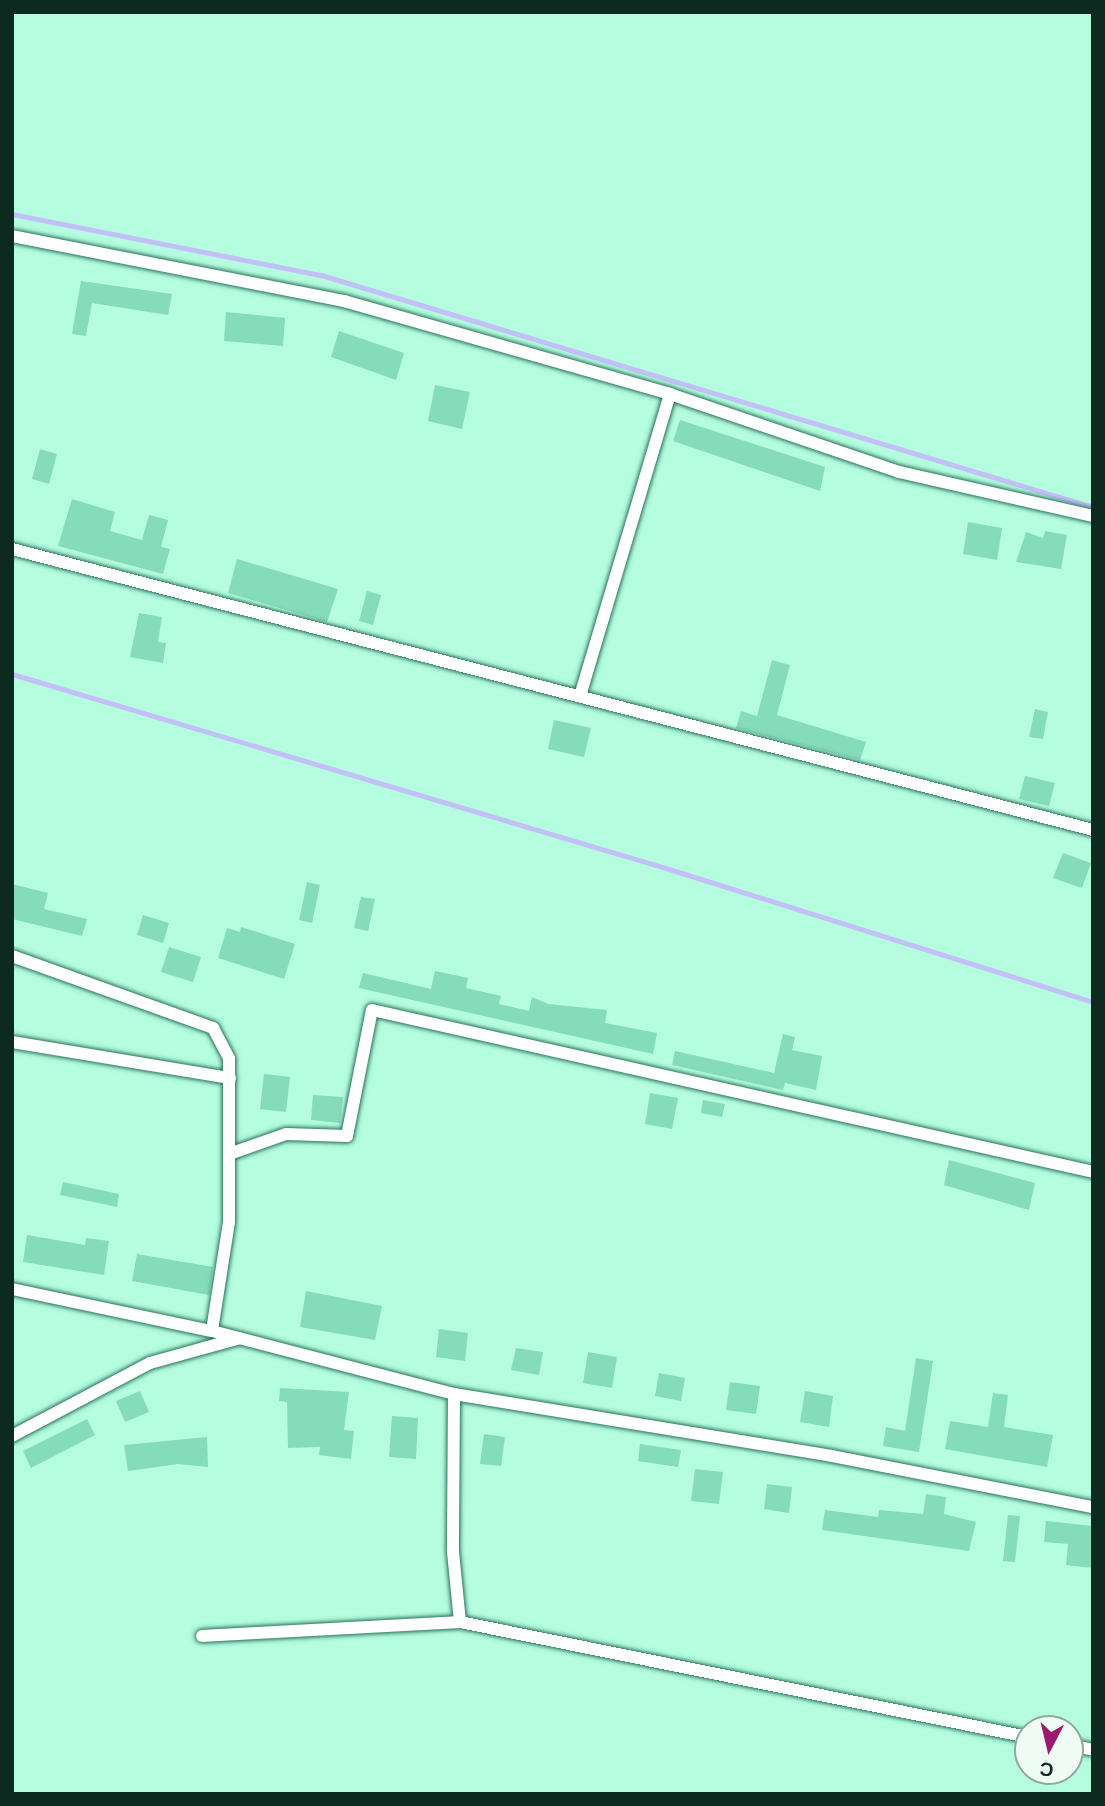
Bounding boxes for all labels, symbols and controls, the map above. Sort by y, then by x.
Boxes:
north arrow [1014,1715,1084,1785]
text: С [1039,1758,1055,1781]

